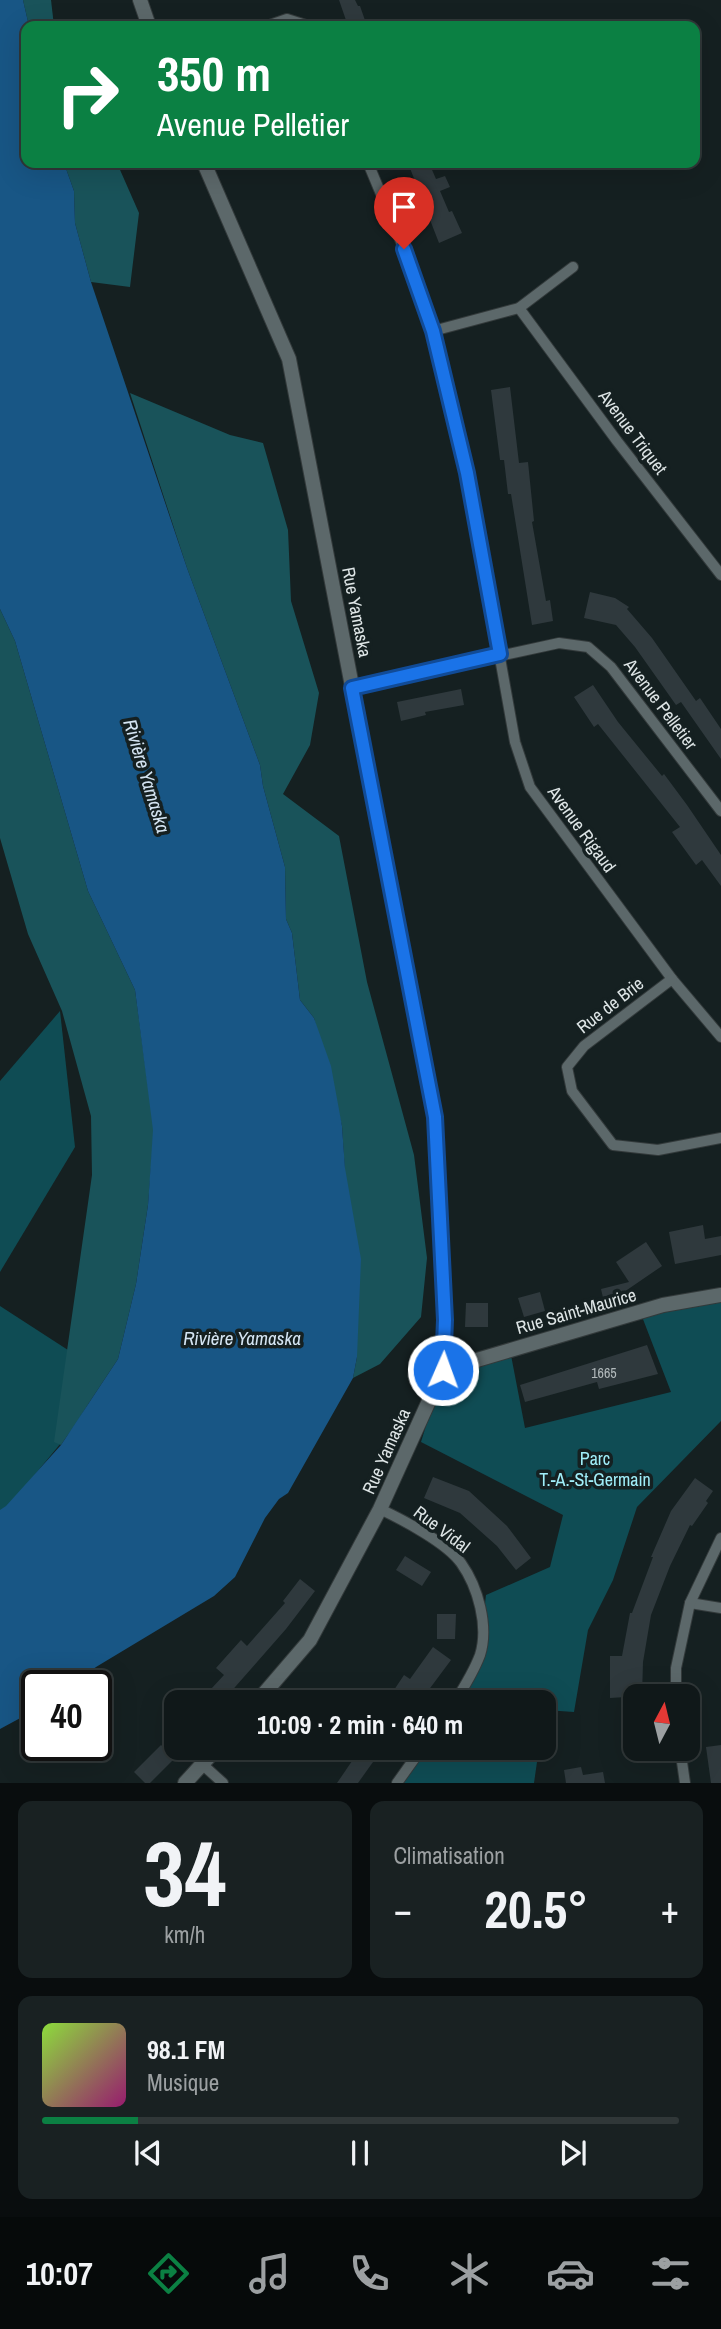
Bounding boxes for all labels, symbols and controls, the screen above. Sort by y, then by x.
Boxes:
text: 350 m [157,40,271,106]
icon: right [42,49,133,140]
text: Avenue Pelletier [157,103,349,146]
pin [374,177,434,249]
icon: arrive [385,188,423,226]
street label: Avenue Triquet [592,384,673,479]
street label: Rue Yamaska [336,565,378,659]
street label: Avenue Pelletier [618,653,704,755]
water label: Rivière Yamaska [117,716,177,836]
street label: Avenue Rigaud [541,780,622,877]
street label: Rue de Brie [571,971,649,1039]
street label: Rue Saint-Maurice [513,1282,639,1340]
water label: Rivière Yamaska [183,1325,301,1351]
position arrow [406,1333,480,1407]
house number: 1665 [591,1364,617,1382]
street label: Rue Yamaska [356,1404,416,1498]
park label: Parc T.-A.-St-Germain [539,1446,651,1492]
street label: Rue Vidal [409,1500,475,1558]
speed limit sign: 40 [21,1670,112,1761]
north arrow [623,1684,700,1760]
map controls [623,1684,700,1761]
text: 10:09 · 2 min · 640 m [257,1707,463,1742]
text: 34 [143,1812,226,1934]
text: Climatisation [394,1840,505,1871]
text: 20.5° [484,1874,588,1944]
text: − [394,1884,412,1935]
text: + [661,1884,679,1935]
text: km/h [164,1919,205,1950]
text: 98.1 FM [147,2032,225,2067]
text: Musique [147,2067,219,2098]
icon: previous [129,2134,167,2172]
icon: pause [341,2134,379,2172]
icon: next [554,2134,592,2172]
icon: directions [144,2249,193,2298]
icon: music [245,2249,294,2298]
icon: phone [345,2249,394,2298]
icon: climate [445,2249,494,2298]
icon: car [546,2249,595,2298]
icon: filters [646,2249,695,2298]
text: 10:07 [26,2252,93,2295]

